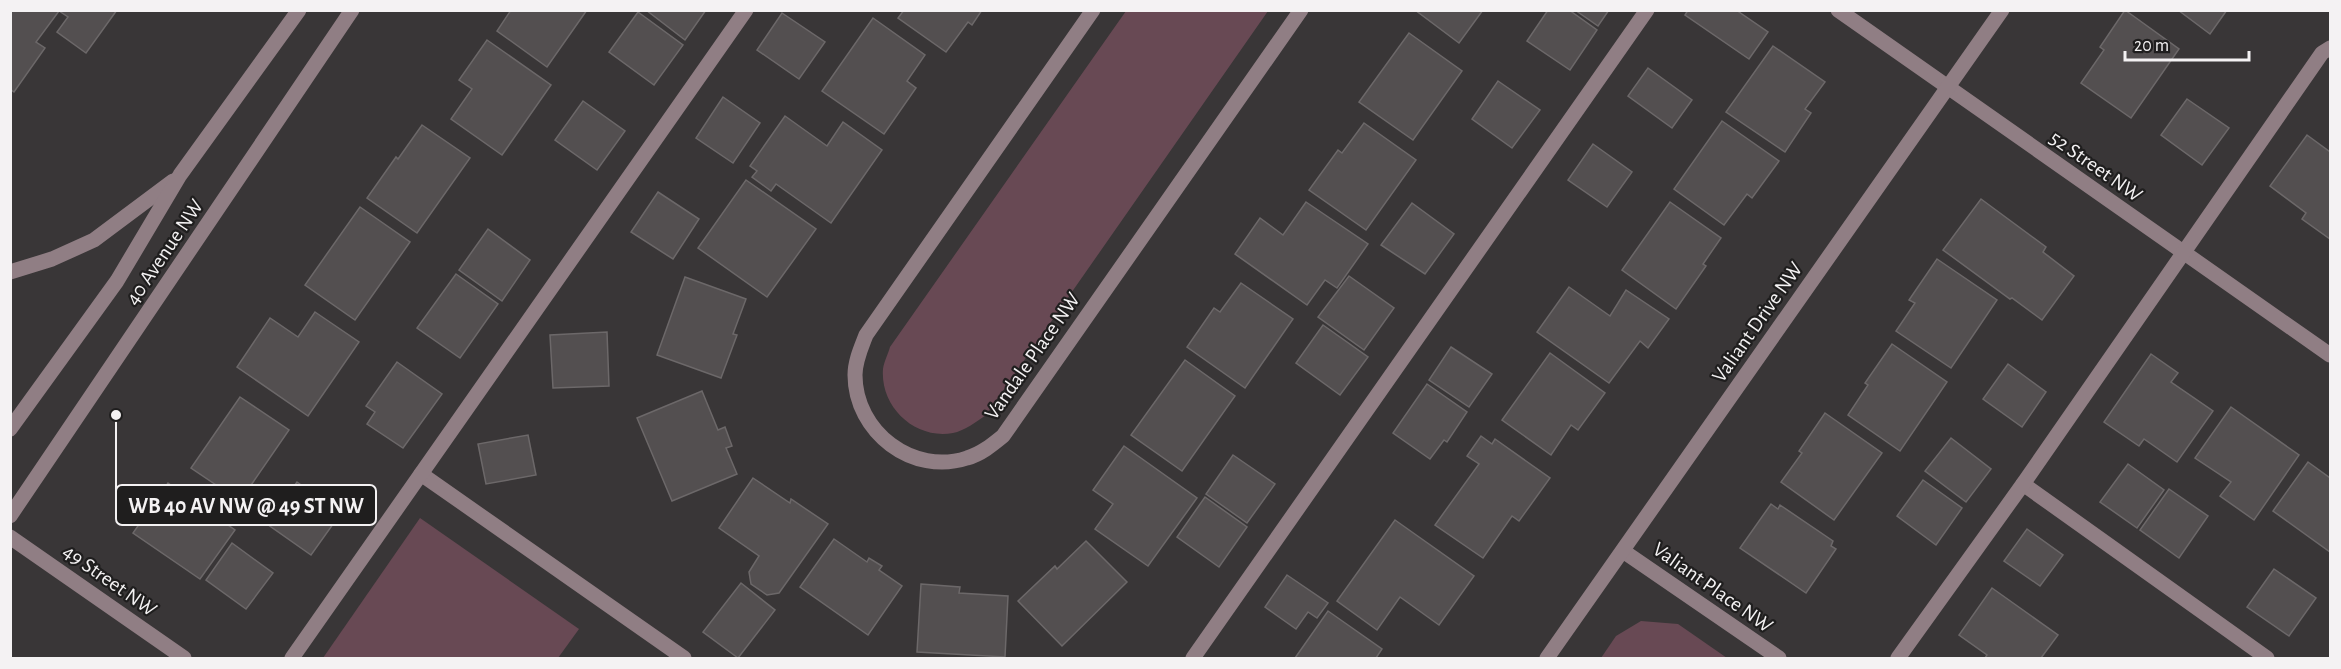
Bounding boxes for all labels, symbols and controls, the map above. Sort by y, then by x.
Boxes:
scale bar [2125,24,2250,62]
text: 20 m [2134,37,2169,55]
street label: 52 Street NW [2046,127,2146,206]
street label: 40 Avenue NW [122,196,207,309]
street label: Valiant Drive NW [1708,258,1807,386]
street label: Vandale Place NW [981,289,1084,424]
callout: WB 40 AV NW @ 49 ST NW [116,485,376,525]
text: WB 40 AV NW @ 49 ST NW [128,495,364,517]
street label: Valiant Place NW [1649,538,1777,637]
street label: 49 Street NW [59,541,161,620]

